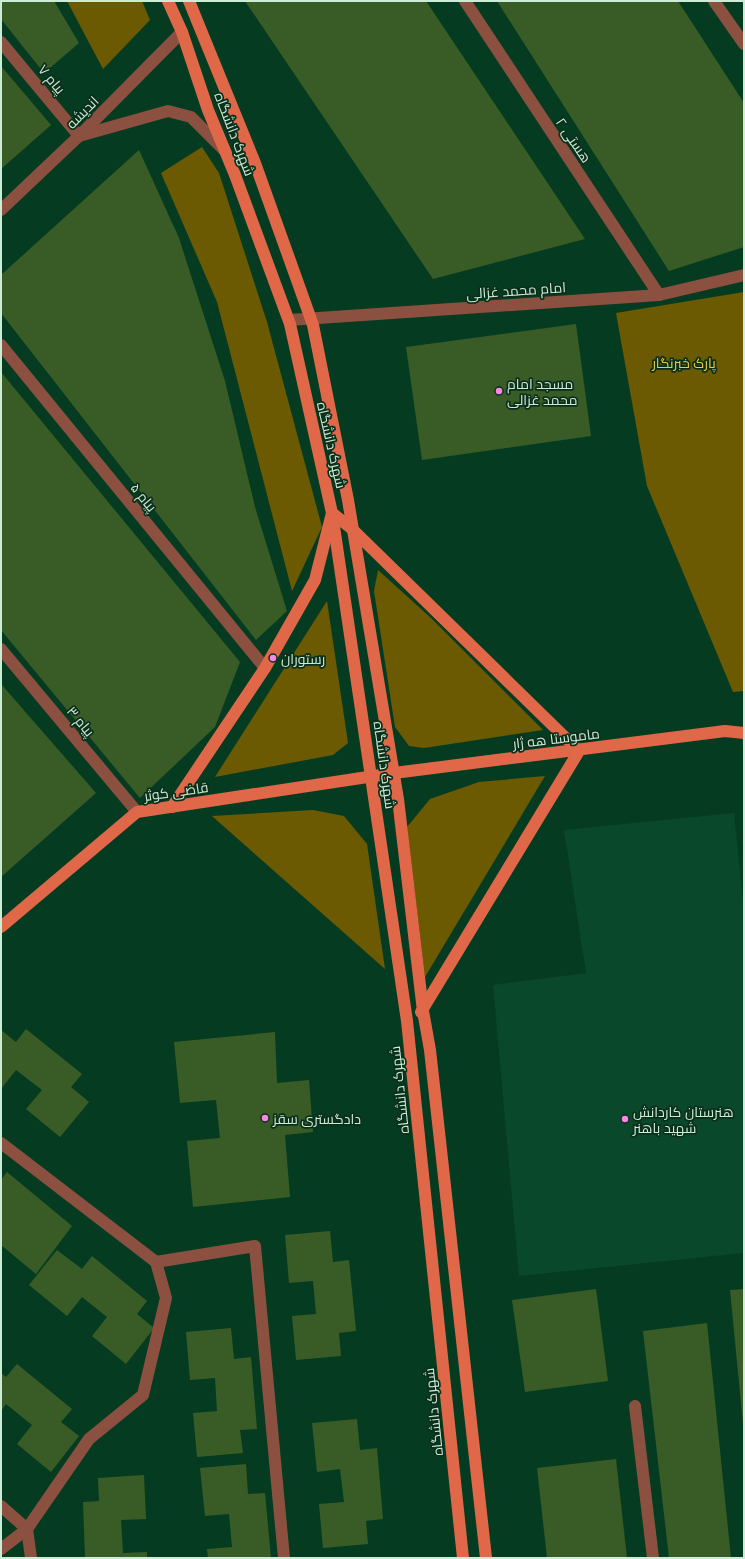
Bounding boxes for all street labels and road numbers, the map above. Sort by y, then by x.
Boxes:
street label: پیام ۷ [33,60,70,99]
street label: شهرک دانشگاه [210,89,260,179]
street label: اندیشه [62,92,102,132]
street label: هستی ۲ [552,114,596,166]
street label: امام محمد غزالی [466,277,567,304]
street label: شهرک دانشگاه [313,400,351,490]
street label: پیام ۵ [126,479,162,516]
street label: پیام ۳ [62,702,99,741]
street label: شهرک دانشگاه [369,720,401,810]
street label: ماموستا هه ژار [510,723,601,753]
street label: قاضی کوثر [142,777,209,805]
street label: شهرک دانشگاه [385,1045,413,1135]
street label: شهرک دانشگاه [419,1367,447,1457]

